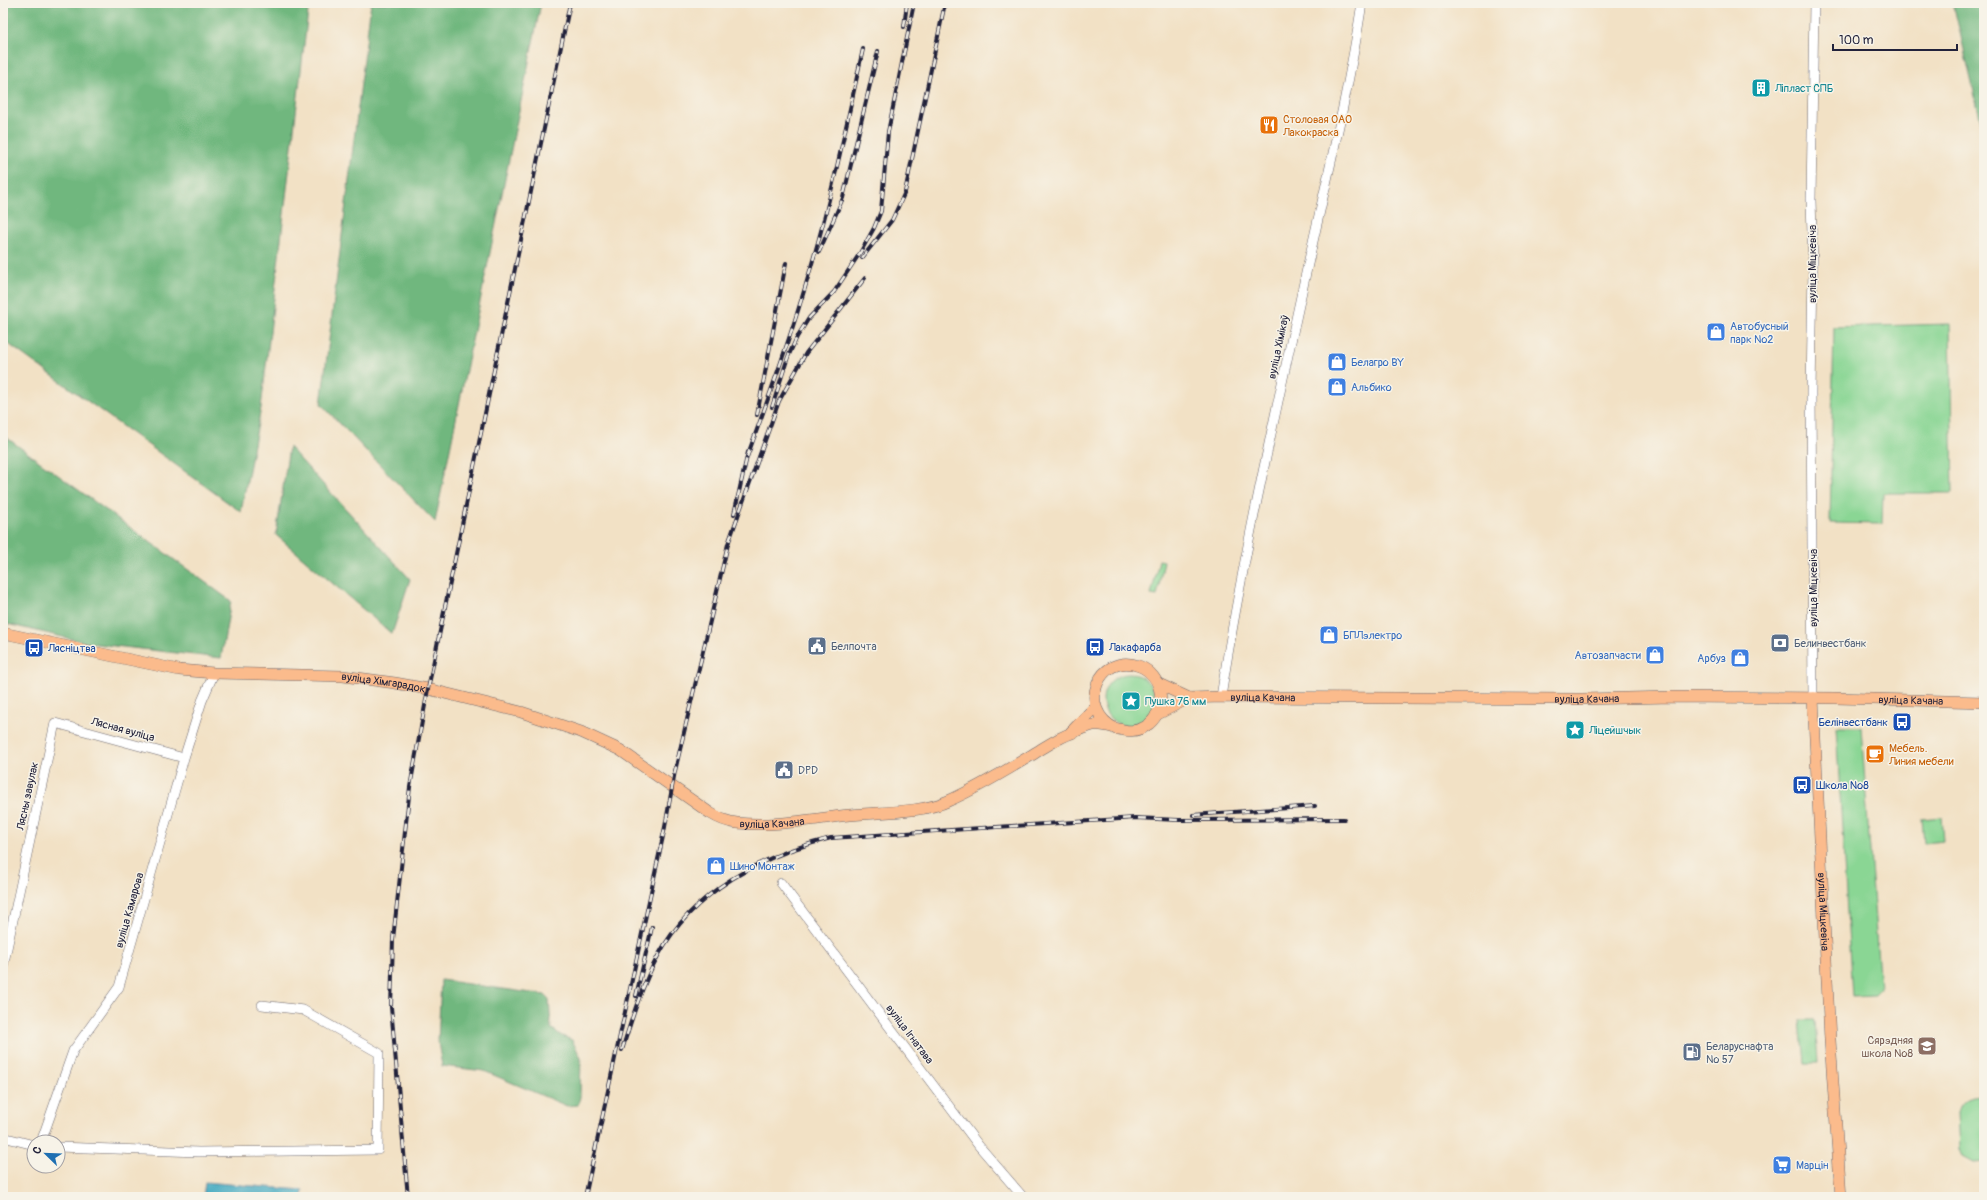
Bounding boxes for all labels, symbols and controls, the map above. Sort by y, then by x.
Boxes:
scale bar [1833,26,1957,52]
text: 100 m [1839,33,1874,48]
building icon: Ліпласт СПБ [1750,77,1772,99]
place label: Ліпласт СПБ [1774,82,1833,95]
place label: Столовая ОАО Лакокраска [1282,113,1352,139]
restaurant icon: Столовая ОАО Лакокраска [1258,114,1280,136]
street label: вуліца Міцкевіча [1806,225,1819,303]
street label: вуліца Хімікаў [1265,314,1292,380]
place label: Автобусный парк №2 [1730,320,1788,346]
shop icon: Автобусный парк №2 [1705,321,1727,343]
shop icon: Белагро BY [1326,351,1348,373]
place label: Белагро BY [1351,356,1404,369]
shop icon: Альбико [1326,376,1348,398]
place label: Альбико [1351,381,1392,394]
street label: вуліца Міцкевіча [1807,549,1820,627]
shop icon: БПЛэлектро [1318,624,1340,646]
place label: БПЛэлектро [1343,629,1402,642]
bank icon: Белинвестбанк [1769,632,1791,654]
public building icon: Белпочта [806,635,828,657]
bus stop icon: Лакафарба [1084,636,1106,658]
bus stop icon: Лясніцтва [23,637,45,659]
place label: Белинвестбанк [1794,637,1867,650]
place label: Белпочта [831,640,877,653]
place label: Лакафарба [1108,641,1161,654]
place label: Лясніцтва [47,642,96,655]
shop icon: Автозапчасти [1644,644,1666,666]
shop icon: Арбуз [1729,647,1751,669]
place label: Автозапчасти [1575,649,1641,662]
place label: Арбуз [1697,652,1726,665]
street label: вуліца Хімгарадок [341,670,427,695]
place icon: Пушка 76 мм [1120,690,1142,712]
street label: вуліца Качана [1230,691,1295,704]
street label: вуліца Качана [1554,692,1620,706]
street label: вуліца Качана [1878,693,1943,708]
place label: Пушка 76 мм [1145,695,1206,708]
bus stop icon: Белінвестбанк [1891,711,1913,733]
street label: Лясная вуліца [89,714,156,744]
place label: Белінвестбанк [1818,716,1888,729]
place icon: Ліцейшчык [1564,719,1586,741]
place label: Ліцейшчык [1588,724,1642,737]
place label: Мебель. Линия мебели [1888,742,1954,768]
cafe icon: Мебель. Линия мебели [1864,743,1886,765]
public building icon: DPD [773,759,795,781]
street label: Лясны завулак [14,760,41,832]
place label: DPD [798,764,818,777]
bus stop icon: Школа №8 [1791,774,1813,796]
place label: Школа №8 [1816,779,1869,792]
street label: вуліца Качана [739,815,805,831]
shop icon: Шино Монтаж [705,855,727,877]
place label: Шино Монтаж [730,860,795,873]
street label: вуліца Камарова [113,871,146,949]
street label: вуліца Міцкевіча [1815,872,1832,951]
street label: вуліца Ігнатава [883,1002,936,1067]
place label: Сярэдняя школа №8 [1861,1034,1913,1060]
school or university icon: Сярэдняя школа №8 [1916,1035,1938,1057]
place label: Беларуснафта № 57 [1706,1040,1773,1066]
fuel station icon: Беларуснафта № 57 [1681,1041,1703,1063]
north arrow [26,1134,66,1174]
text: С [30,1144,45,1156]
supermarket icon: Марцін [1771,1154,1793,1176]
place label: Марцін [1796,1159,1829,1172]

